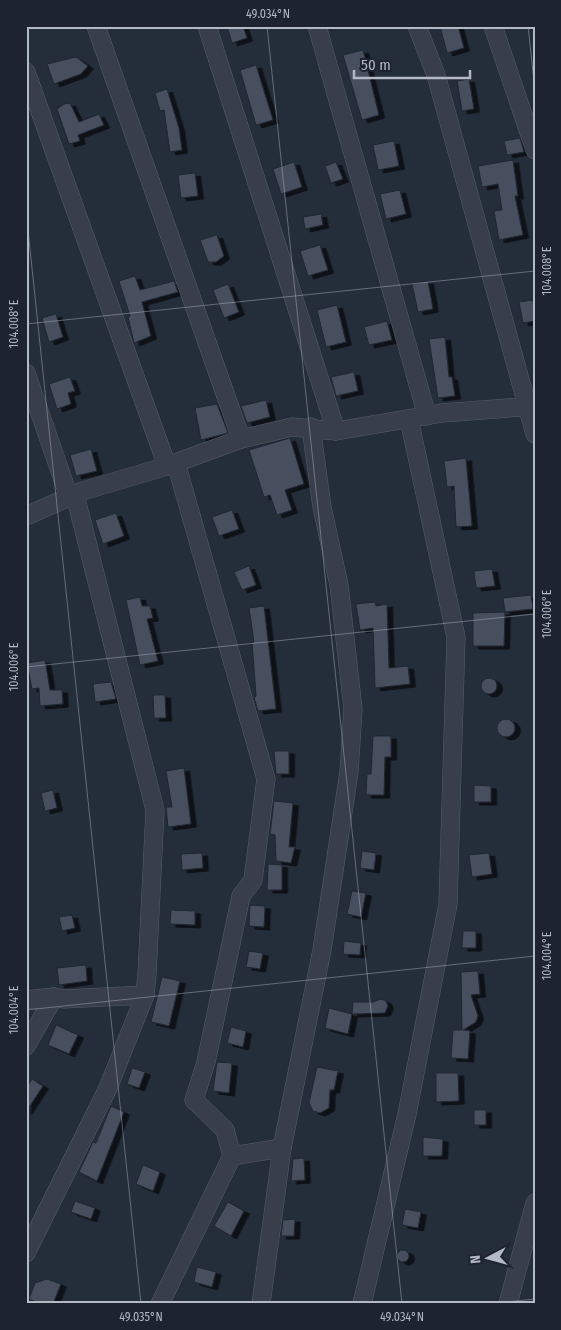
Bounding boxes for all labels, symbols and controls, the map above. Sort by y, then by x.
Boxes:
text: 49.034°N [246,7,290,21]
scale bar [354,48,470,80]
text: 50 m [361,56,391,74]
text: 104.008°E [540,246,554,295]
text: 104.008°E [7,299,21,348]
text: 104.006°E [540,589,554,638]
text: 104.006°E [7,642,21,691]
text: 104.004°E [540,931,554,980]
text: 104.004°E [7,985,21,1034]
north arrow [464,1232,514,1282]
text: N [467,1254,484,1264]
text: 49.035°N [119,1310,163,1324]
text: 49.034°N [380,1310,424,1324]

